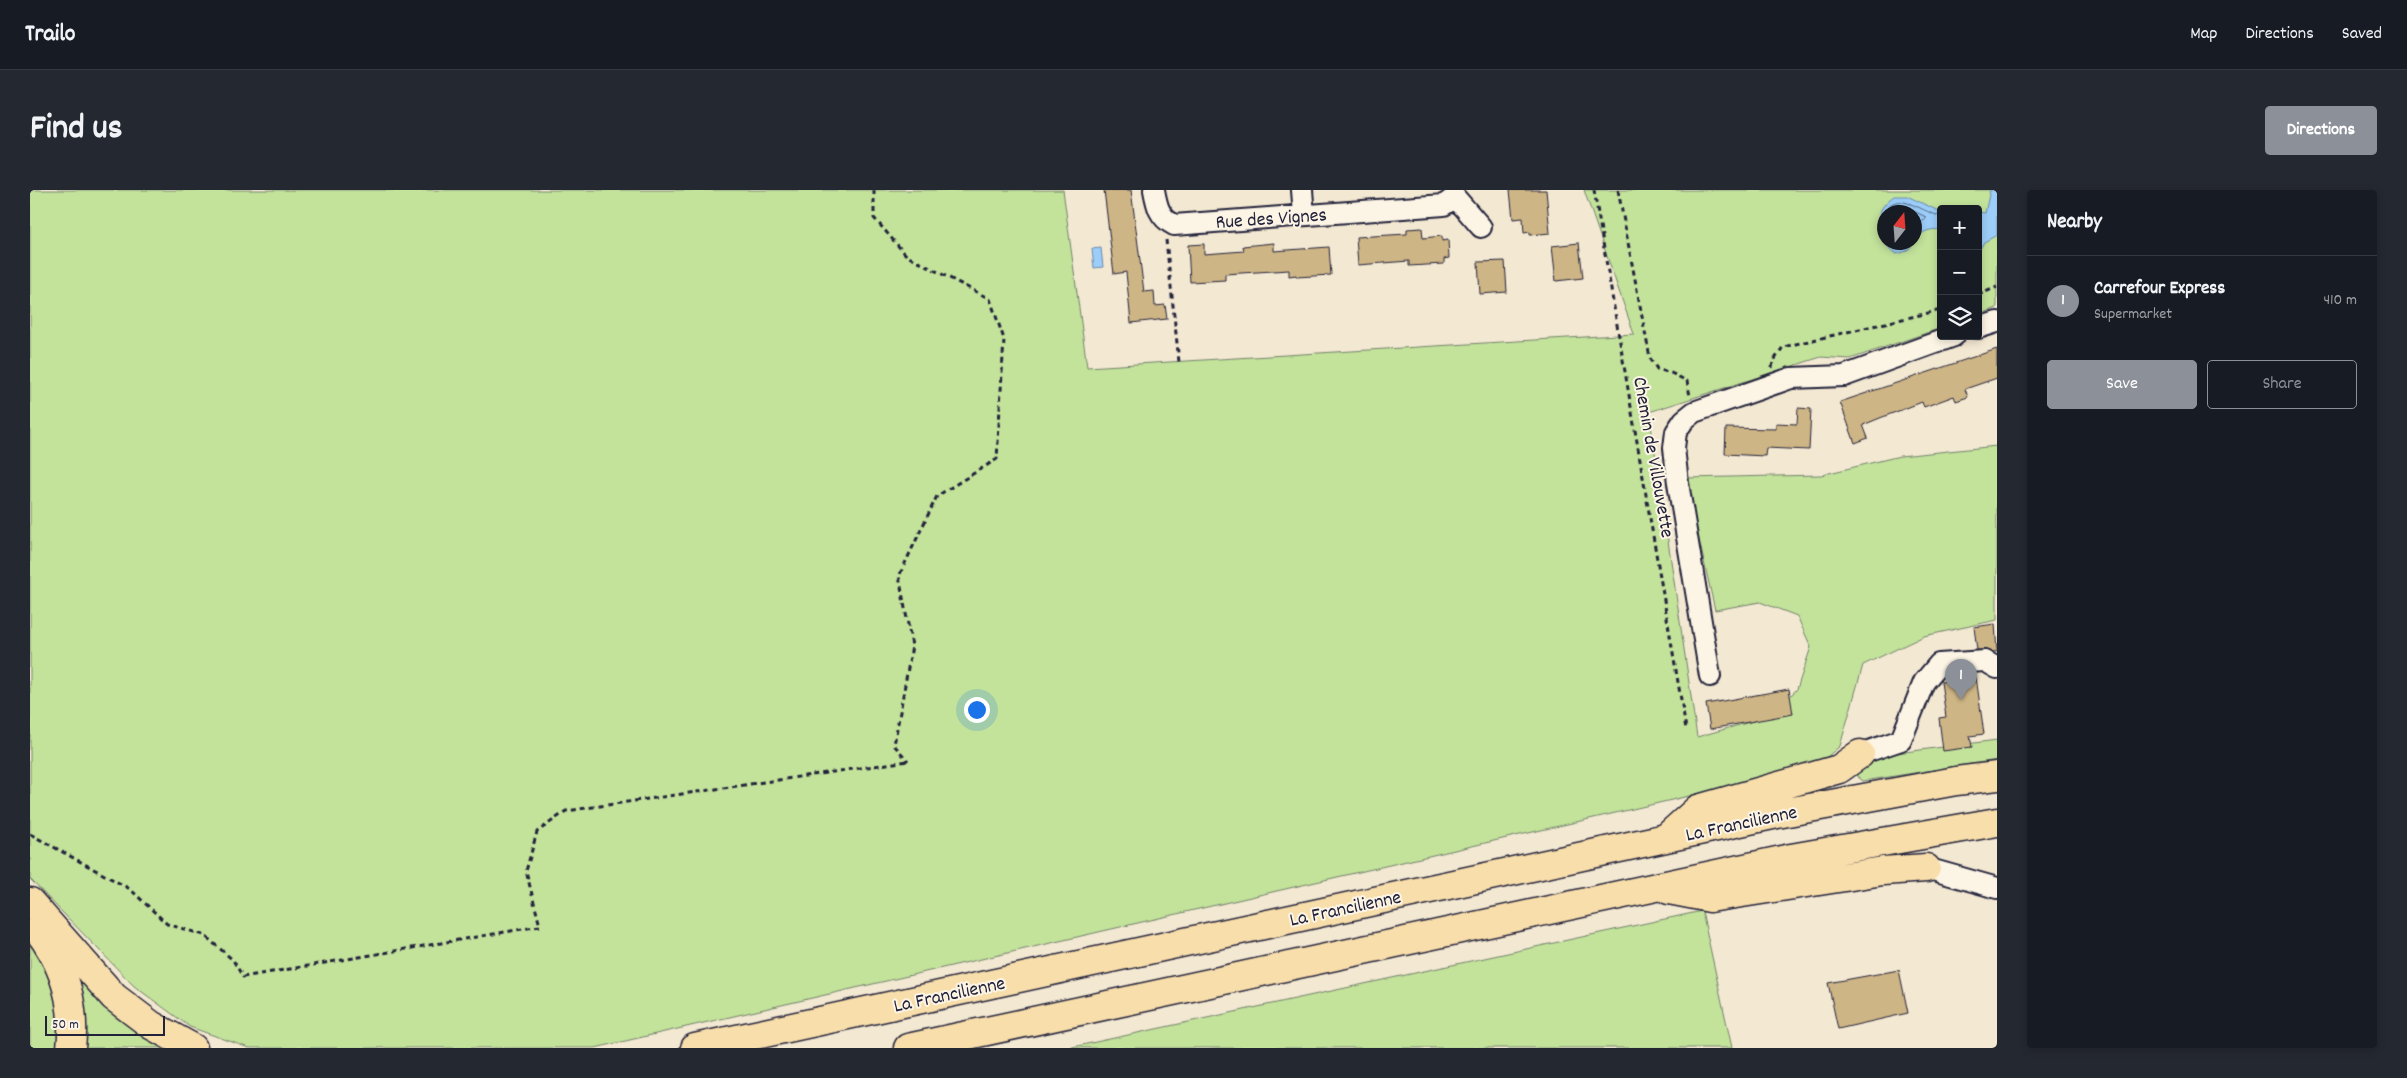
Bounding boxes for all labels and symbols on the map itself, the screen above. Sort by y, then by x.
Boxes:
street label: Rue des Vignes [1215,202,1328,238]
north arrow [1877,205,1922,250]
street label: Chemin de Villouvette [1624,375,1680,540]
pin: 1 [1945,659,1977,700]
your location [964,697,990,723]
street label: La Francilienne [1683,799,1800,850]
street label: La Francilienne [1287,884,1404,935]
street label: La Francilienne [891,970,1008,1021]
scale bar [45,1013,165,1036]

